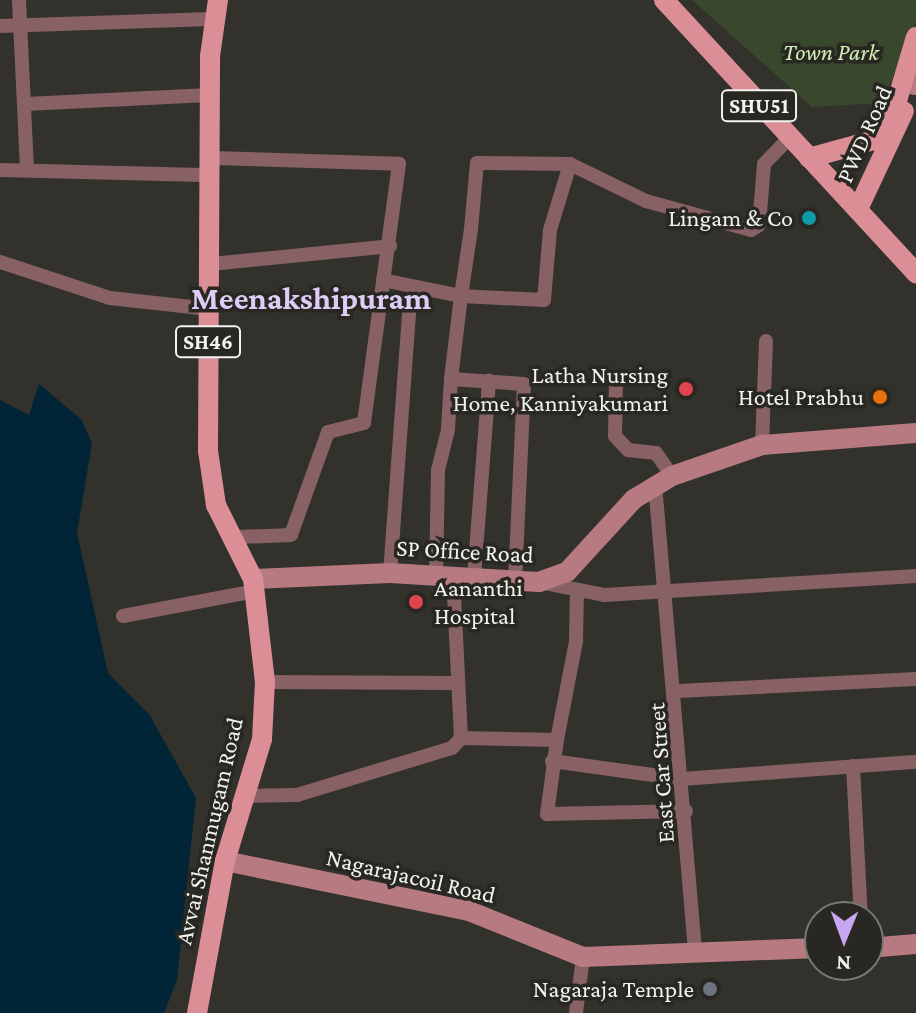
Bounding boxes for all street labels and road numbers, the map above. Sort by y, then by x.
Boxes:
street label: PWD Road [830,81,898,187]
road number: SHU51 [721,88,797,124]
road number: SH46 [174,324,242,360]
street label: SP Office Road [396,533,534,569]
street label: East Car Street [642,702,680,844]
street label: Avvai Shanmugam Road [169,715,249,947]
street label: Nagarajacoil Road [324,843,498,909]

